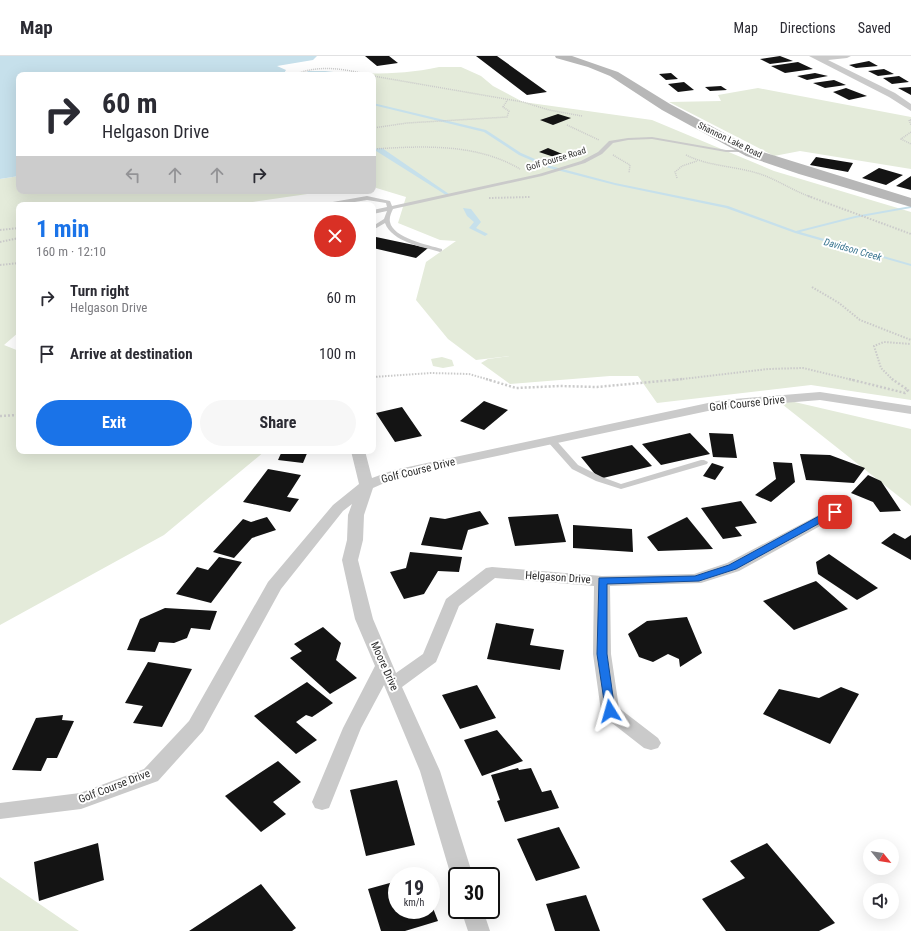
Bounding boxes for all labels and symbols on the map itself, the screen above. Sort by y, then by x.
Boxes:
street label: Shannon Lake Road [696,120,764,160]
street label: Golf Course Road [525,145,587,173]
water label: Davidson Creek [823,236,884,263]
street label: Golf Course Drive [709,393,785,414]
street label: Golf Course Drive [380,455,456,486]
pin [818,495,852,529]
street label: Helgason Drive [525,569,591,586]
street label: Moore Drive [368,640,401,693]
position arrow [589,690,631,732]
street label: Golf Course Drive [77,767,152,806]
north arrow [863,839,899,875]
speed limit sign: 30 [448,867,500,919]

